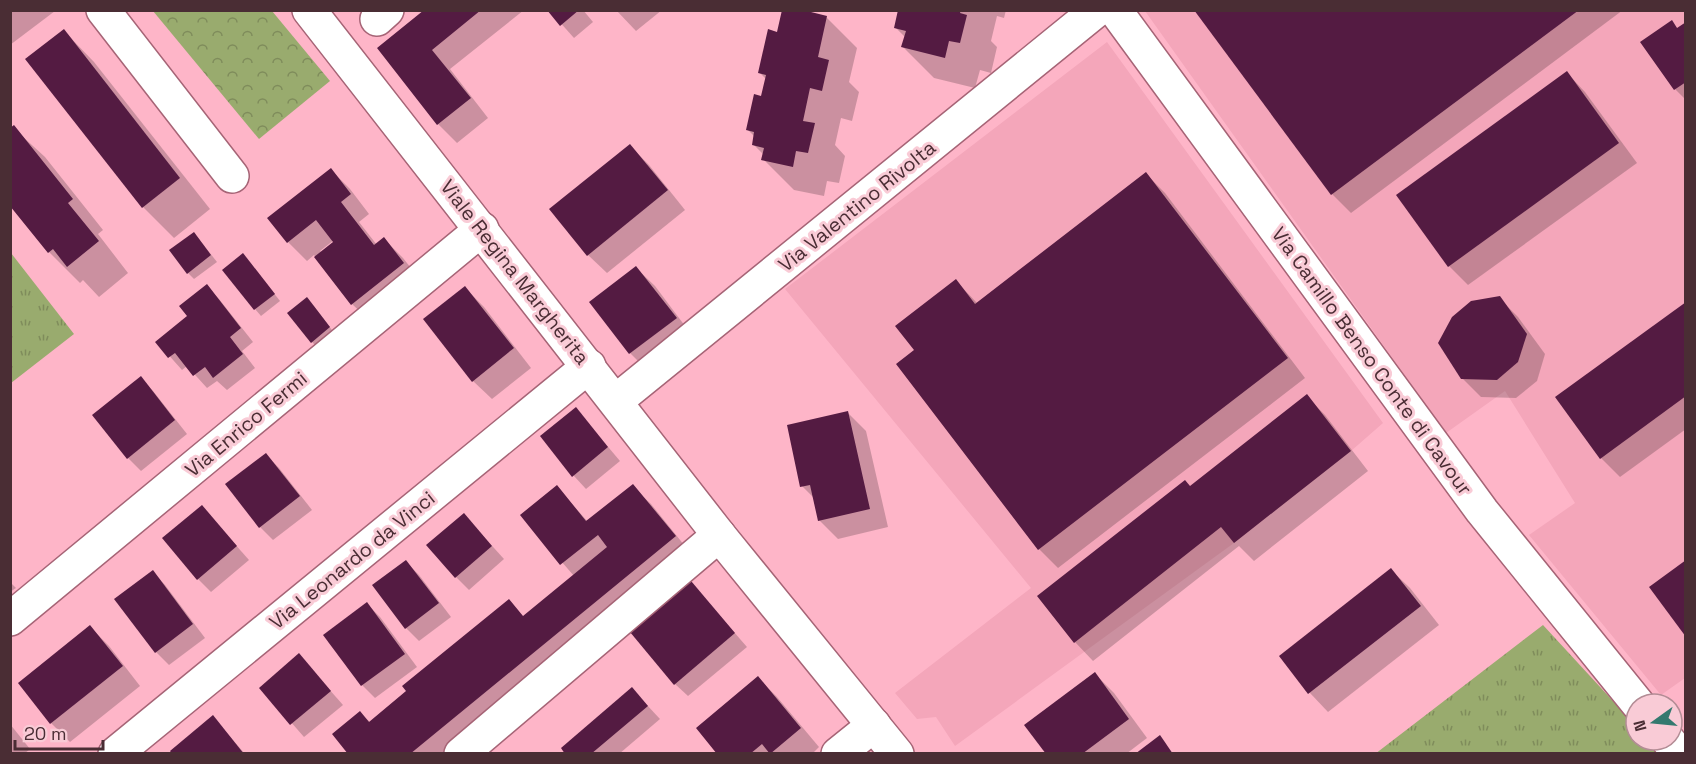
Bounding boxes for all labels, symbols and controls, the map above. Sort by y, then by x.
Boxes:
street label: Via Valentino Rivolta [773,134,941,278]
street label: Viale Regina Margherita [435,174,595,370]
street label: Via Camillo Benso Conte di Cavour [1266,222,1478,500]
street label: Via Enrico Fermi [180,365,312,483]
street label: Via Leonardo da Vinci [264,485,440,635]
north arrow [1624,692,1684,752]
scale bar [15,713,104,751]
text: N [1628,718,1652,734]
text: 20 m [24,722,67,745]

